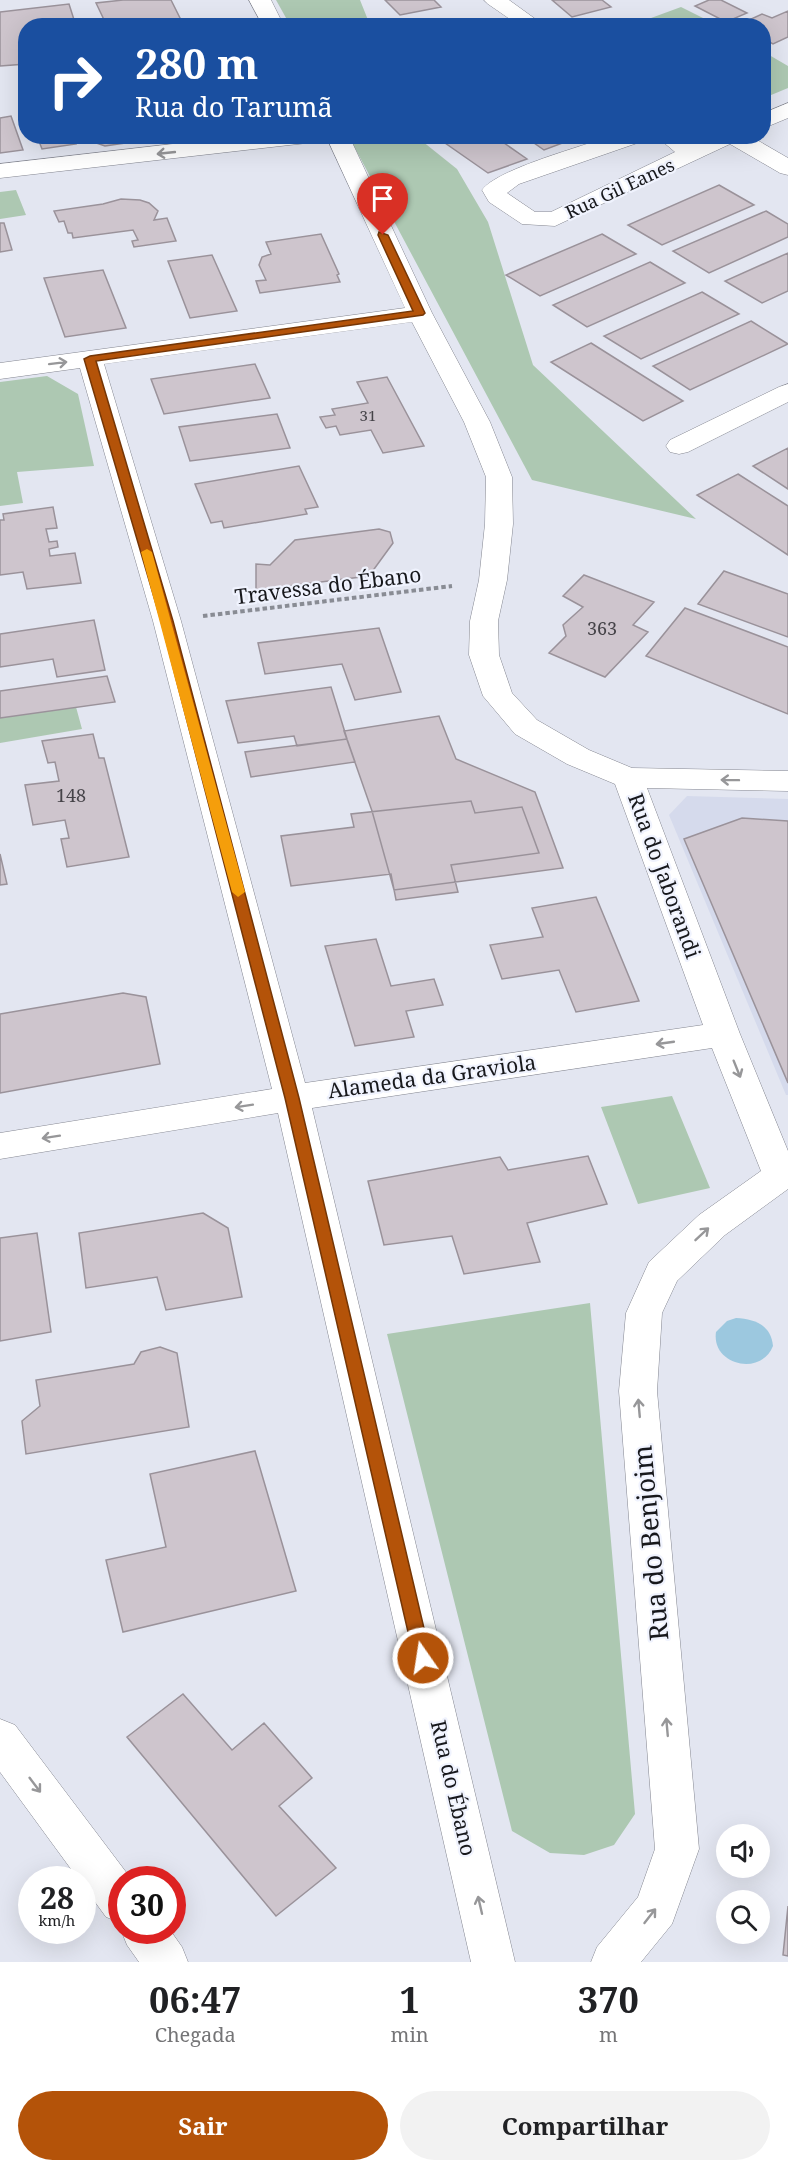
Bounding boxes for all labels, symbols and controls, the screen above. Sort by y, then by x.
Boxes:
text: 280 m [135,34,259,91]
icon: right [36,42,114,120]
text: Rua do Tarumã [135,88,333,125]
one-way arrow [156,147,176,158]
street label: Rua Gil Eanes [561,152,678,224]
pin [357,173,408,235]
icon: arrive [366,182,399,215]
one-way arrow [48,357,67,368]
house number: 31 [360,405,376,425]
street label: Travessa do Ébano [233,560,423,610]
house number: 363 [587,616,617,640]
one-way arrow [720,774,740,785]
house number: 148 [56,783,86,807]
street label: Rua do Jaborandi [622,789,708,962]
one-way arrow [655,1037,675,1048]
street label: Alameda da Graviola [326,1048,538,1105]
one-way arrow [732,1059,743,1077]
one-way arrow [234,1100,254,1111]
one-way arrow [42,1132,62,1143]
one-way arrow [695,1227,710,1241]
one-way arrow [633,1398,644,1418]
street label: Rua do Benjoim [624,1444,676,1642]
position arrow [391,1626,455,1690]
street label: Rua do Ébano [425,1717,483,1858]
one-way arrow [661,1718,672,1738]
one-way arrow [28,1776,41,1792]
map controls [716,1824,770,1944]
button: sound [716,1824,770,1878]
speed limit sign: 30 [108,1866,186,1944]
text: 28 [40,1877,74,1918]
button: search [716,1890,770,1944]
one-way arrow [473,1896,485,1915]
one-way arrow [644,1909,656,1925]
text: km/h [39,1910,75,1930]
text: 06:47 [149,1975,241,2024]
text: 1 [399,1975,420,2024]
text: 370 [578,1975,639,2024]
text: Chegada [155,2021,236,2048]
text: min [391,2021,429,2048]
text: m [599,2021,618,2048]
button: Sair [18,2091,388,2160]
button: Compartilhar [400,2091,770,2160]

